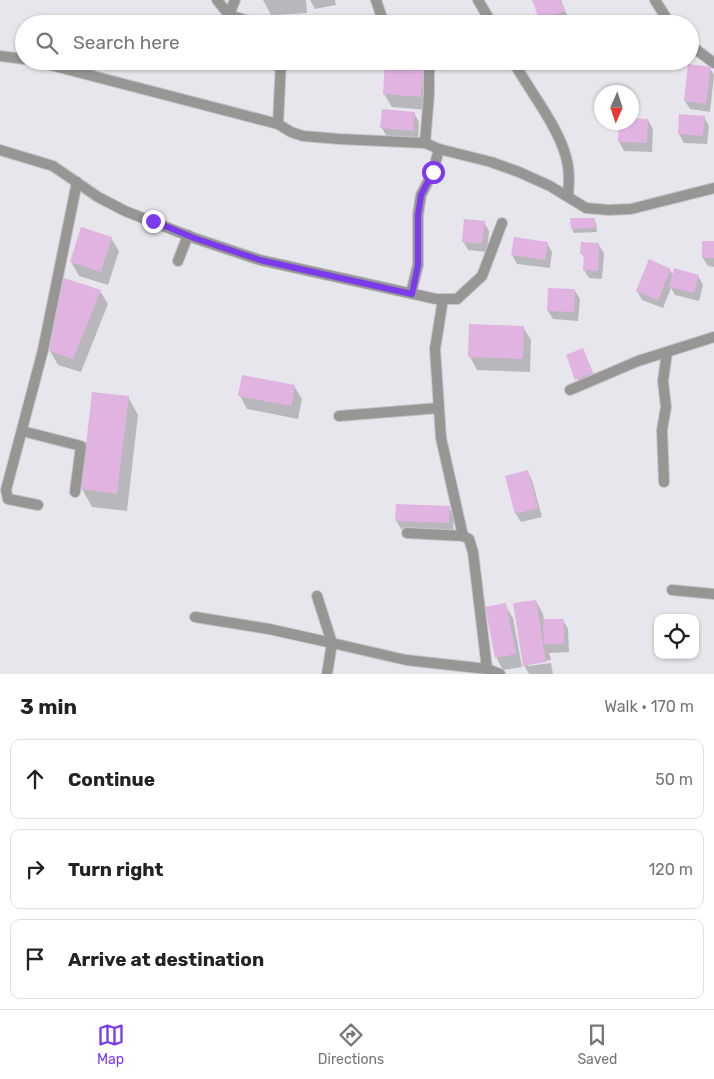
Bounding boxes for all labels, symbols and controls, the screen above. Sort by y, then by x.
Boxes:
search box [15,15,699,70]
icon: search [33,29,61,57]
text: Search here [73,31,180,54]
north arrow [594,85,639,130]
route start [422,161,445,184]
route end [142,210,165,233]
map controls [654,614,699,659]
button: locate [654,614,699,659]
text: 3 min [20,694,77,719]
text: Walk · 170 m [604,697,694,716]
icon: ahead [21,765,49,793]
text: Continue [68,768,155,791]
text: 50 m [655,770,693,789]
icon: right [21,855,49,883]
text: Turn right [68,858,163,881]
text: 120 m [648,860,693,879]
icon: arrive [21,945,49,973]
text: Arrive at destination [68,948,264,971]
tab: Map [97,1021,125,1068]
tab: Directions [318,1021,384,1068]
tab: Saved [577,1021,617,1068]

